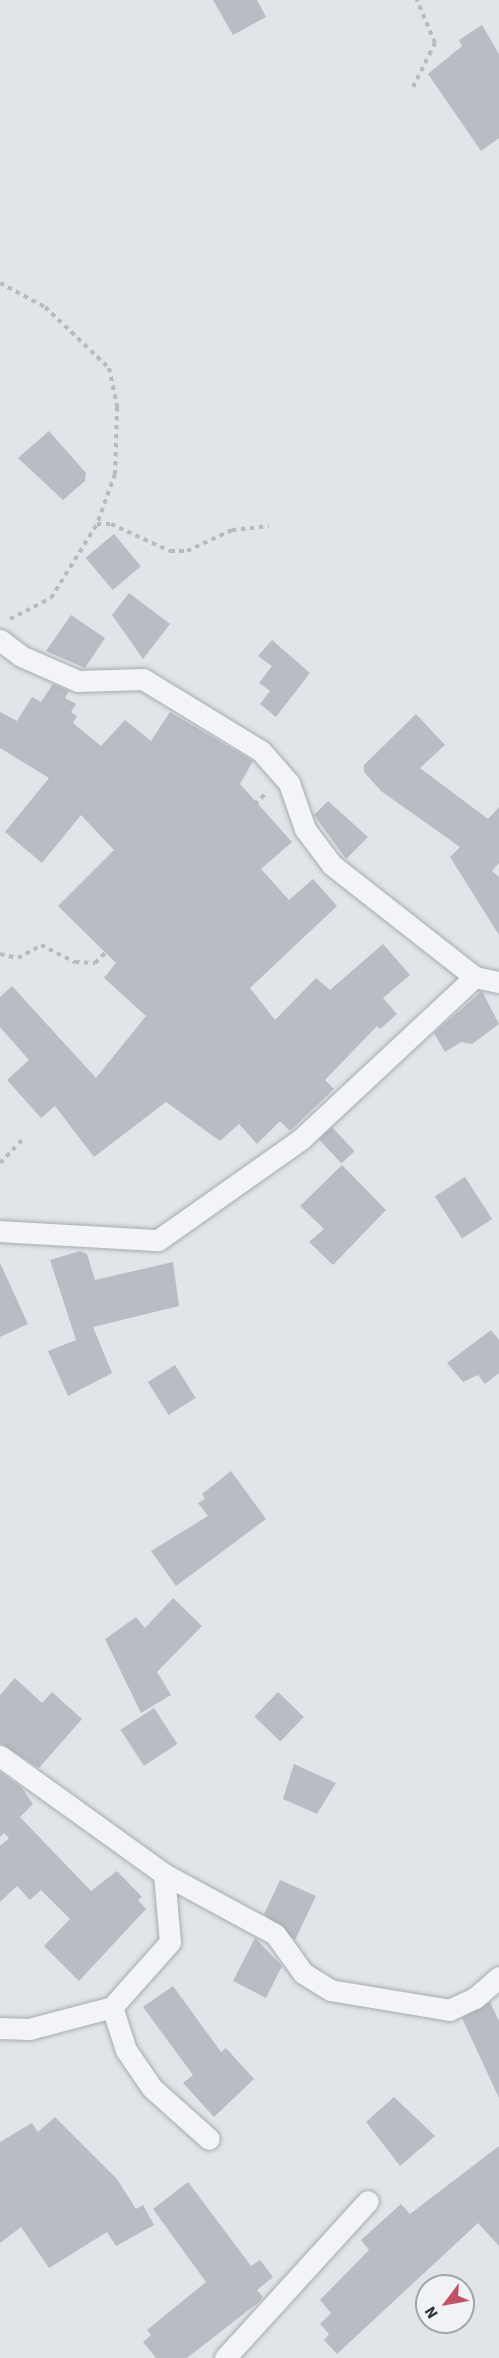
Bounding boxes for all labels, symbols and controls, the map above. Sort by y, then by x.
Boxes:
north arrow [415,2274,475,2334]
text: N [419,2302,444,2323]

